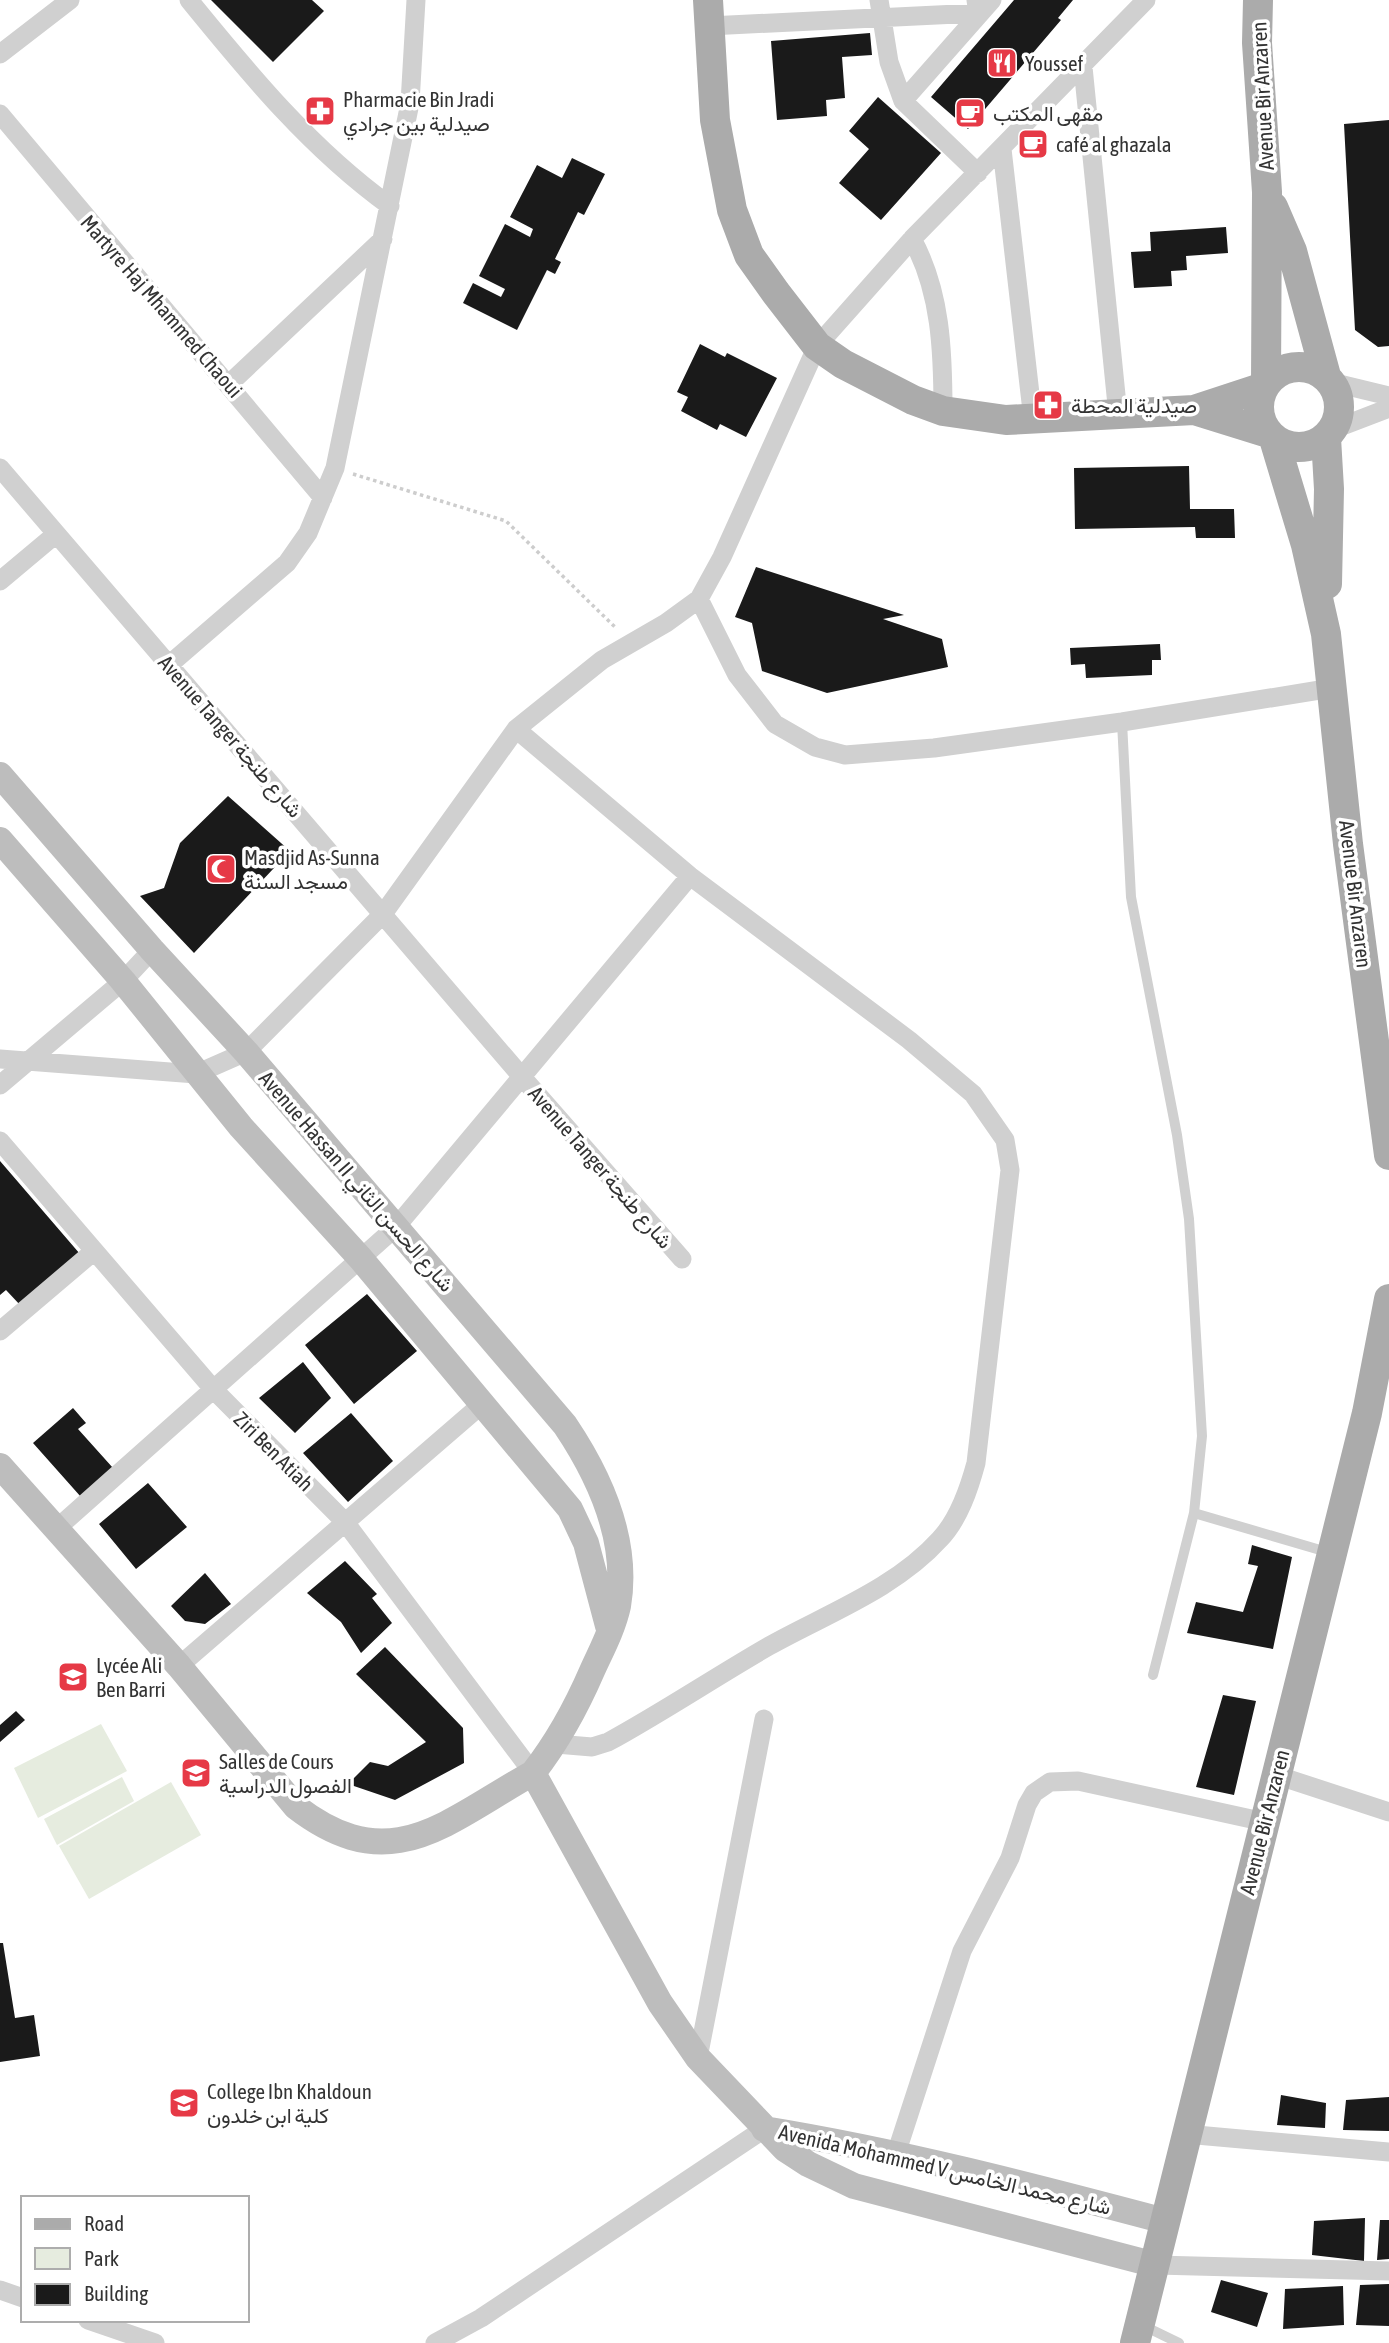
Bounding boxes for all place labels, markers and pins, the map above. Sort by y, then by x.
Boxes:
restaurant icon: Youssef [985,46,1019,80]
place label: Youssef [1025,51,1083,75]
place label: Pharmacie Bin Jradi صيدلية بين جرادي [343,87,494,141]
pharmacy icon: Pharmacie Bin Jradi صيدلية بين جرادي [303,94,337,128]
cafe icon: مقهى المكتب [953,96,987,130]
place label: مقهى المكتب [993,101,1103,127]
cafe icon: café al ghazala [1016,127,1050,161]
place label: café al ghazala [1056,132,1172,156]
pharmacy icon: صيدلية المحطة [1031,388,1065,422]
place label: صيدلية المحطة [1071,393,1197,418]
place label: Masdjid As-Sunna مسجد السنة [244,845,380,894]
mosque icon: Masdjid As-Sunna مسجد السنة [204,852,238,886]
place label: Lycée Ali Ben Barri [96,1653,166,1701]
school or university icon: Lycée Ali Ben Barri [56,1660,90,1694]
place label: Salles de Cours الفصول الدراسية [219,1749,352,1799]
school or university icon: Salles de Cours الفصول الدراسية [179,1756,213,1790]
place label: College Ibn Khaldoun كلية ابن خلدون [207,2079,372,2129]
school or university icon: College Ibn Khaldoun كلية ابن خلدون [167,2086,201,2120]

